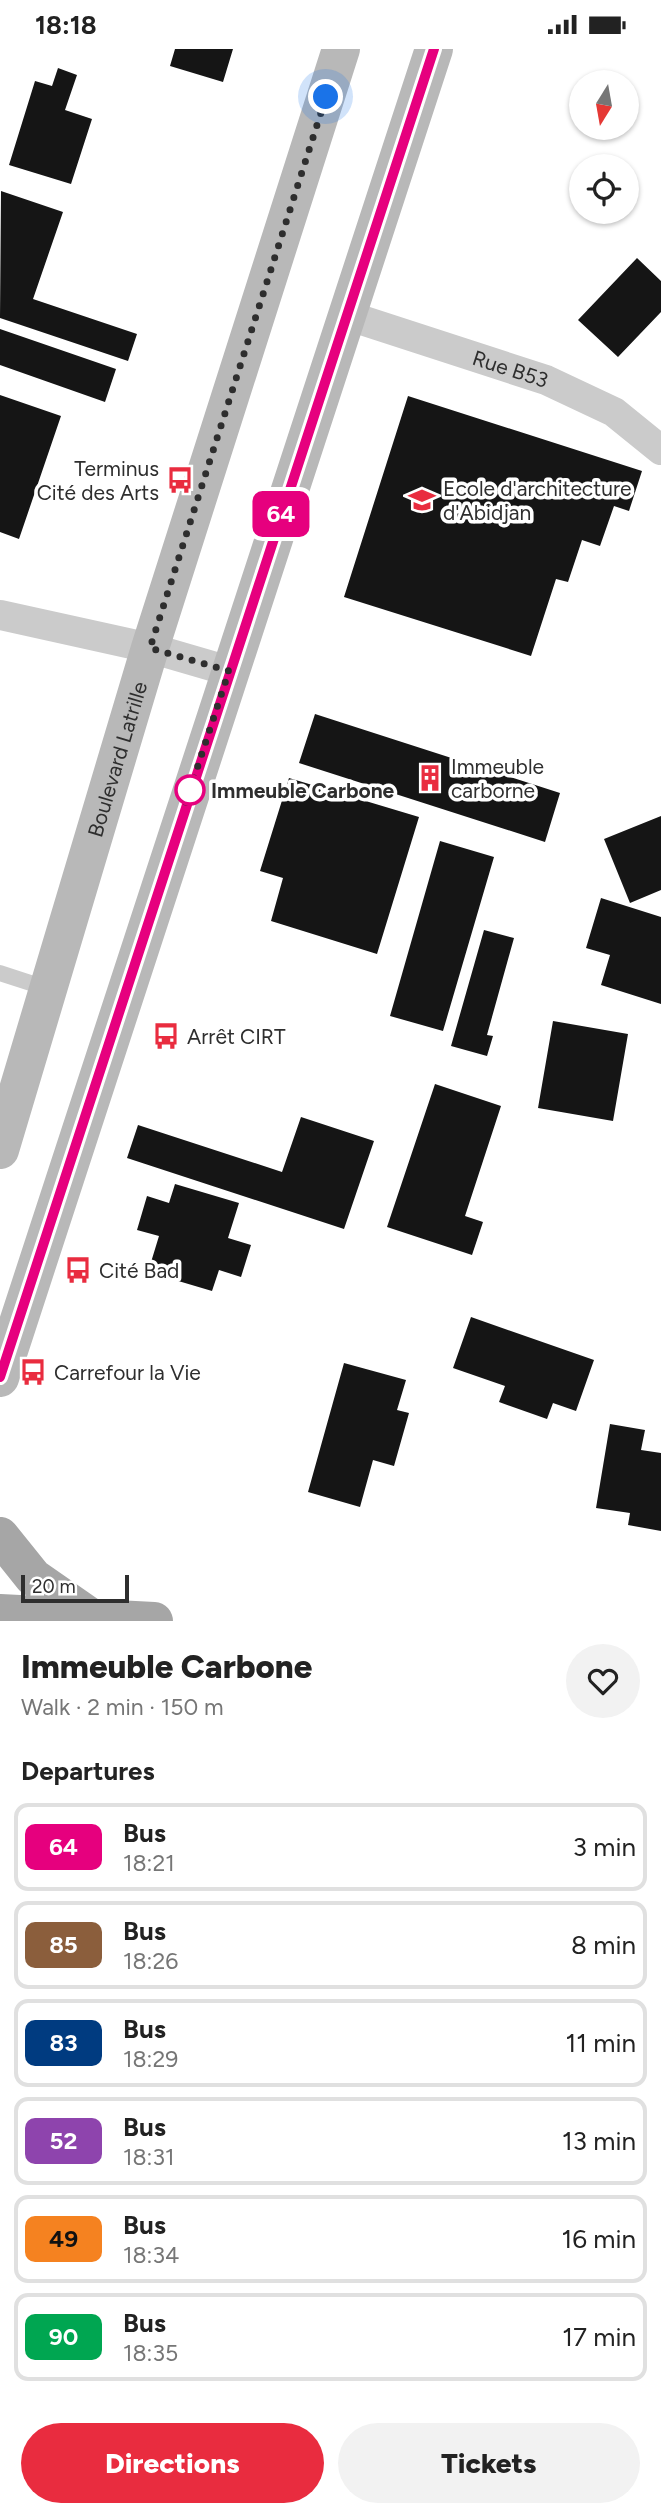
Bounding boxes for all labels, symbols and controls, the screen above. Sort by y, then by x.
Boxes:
text: 18:18 [35,9,97,41]
north arrow [569,70,639,140]
map controls [569,70,639,224]
your location [308,79,343,114]
button: locate [569,154,639,224]
street label: Rue B53 [470,345,551,392]
place label: Terminus Cité des Arts [37,456,159,505]
bus stop icon: Terminus Cité des Arts [165,465,195,495]
place label: Ecole d'architecture d'Abidjan [443,476,631,525]
school or university icon: Ecole d'architecture d'Abidjan [407,485,437,515]
line badge: 64 [250,491,312,537]
text: 64 [266,499,296,528]
street label: Boulevard Latrille [82,678,152,840]
place label: Immeuble carborne [451,754,544,803]
building icon: Immeuble carborne [415,763,445,793]
marker: Immeuble Carbone [175,775,205,805]
place label: Immeuble Carbone [211,778,395,803]
bus stop icon: Arrêt CIRT [151,1021,181,1051]
place label: Arrêt CIRT [187,1024,286,1049]
bus stop icon: Cité Bad [63,1255,93,1285]
place label: Cité Bad [99,1258,179,1283]
bus stop icon: Carrefour la Vie [18,1357,48,1387]
place label: Carrefour la Vie [54,1360,201,1385]
scale bar [21,1572,130,1604]
text: 20 m [32,1575,76,1598]
button: heart [566,1644,640,1718]
text: Immeuble Carbone [21,1647,312,1686]
text: Walk · 2 min · 150 m [21,1693,224,1721]
text: Departures [21,1755,155,1787]
text: Bus [123,1817,166,1849]
text: 3 min [573,1831,636,1863]
text: 64 [49,1832,78,1861]
text: 18:21 [123,1849,175,1877]
text: Bus [123,1915,166,1947]
text: 8 min [571,1929,636,1961]
text: 85 [49,1930,78,1959]
text: 18:26 [123,1947,178,1975]
text: Bus [123,2013,166,2045]
text: 11 min [565,2027,636,2059]
text: 83 [49,2028,78,2057]
text: 18:29 [123,2045,178,2073]
text: Bus [123,2111,166,2143]
text: 13 min [562,2125,636,2157]
text: 52 [50,2126,77,2155]
text: 18:31 [123,2143,174,2171]
text: Bus [123,2209,166,2241]
text: 16 min [561,2223,636,2255]
text: 49 [49,2224,78,2253]
text: 18:34 [123,2241,179,2269]
text: Bus [123,2307,166,2339]
text: 17 min [562,2321,636,2353]
text: 90 [49,2322,78,2351]
text: 18:35 [123,2339,178,2367]
button: Directions [21,2423,324,2503]
button: Tickets [338,2423,640,2503]

